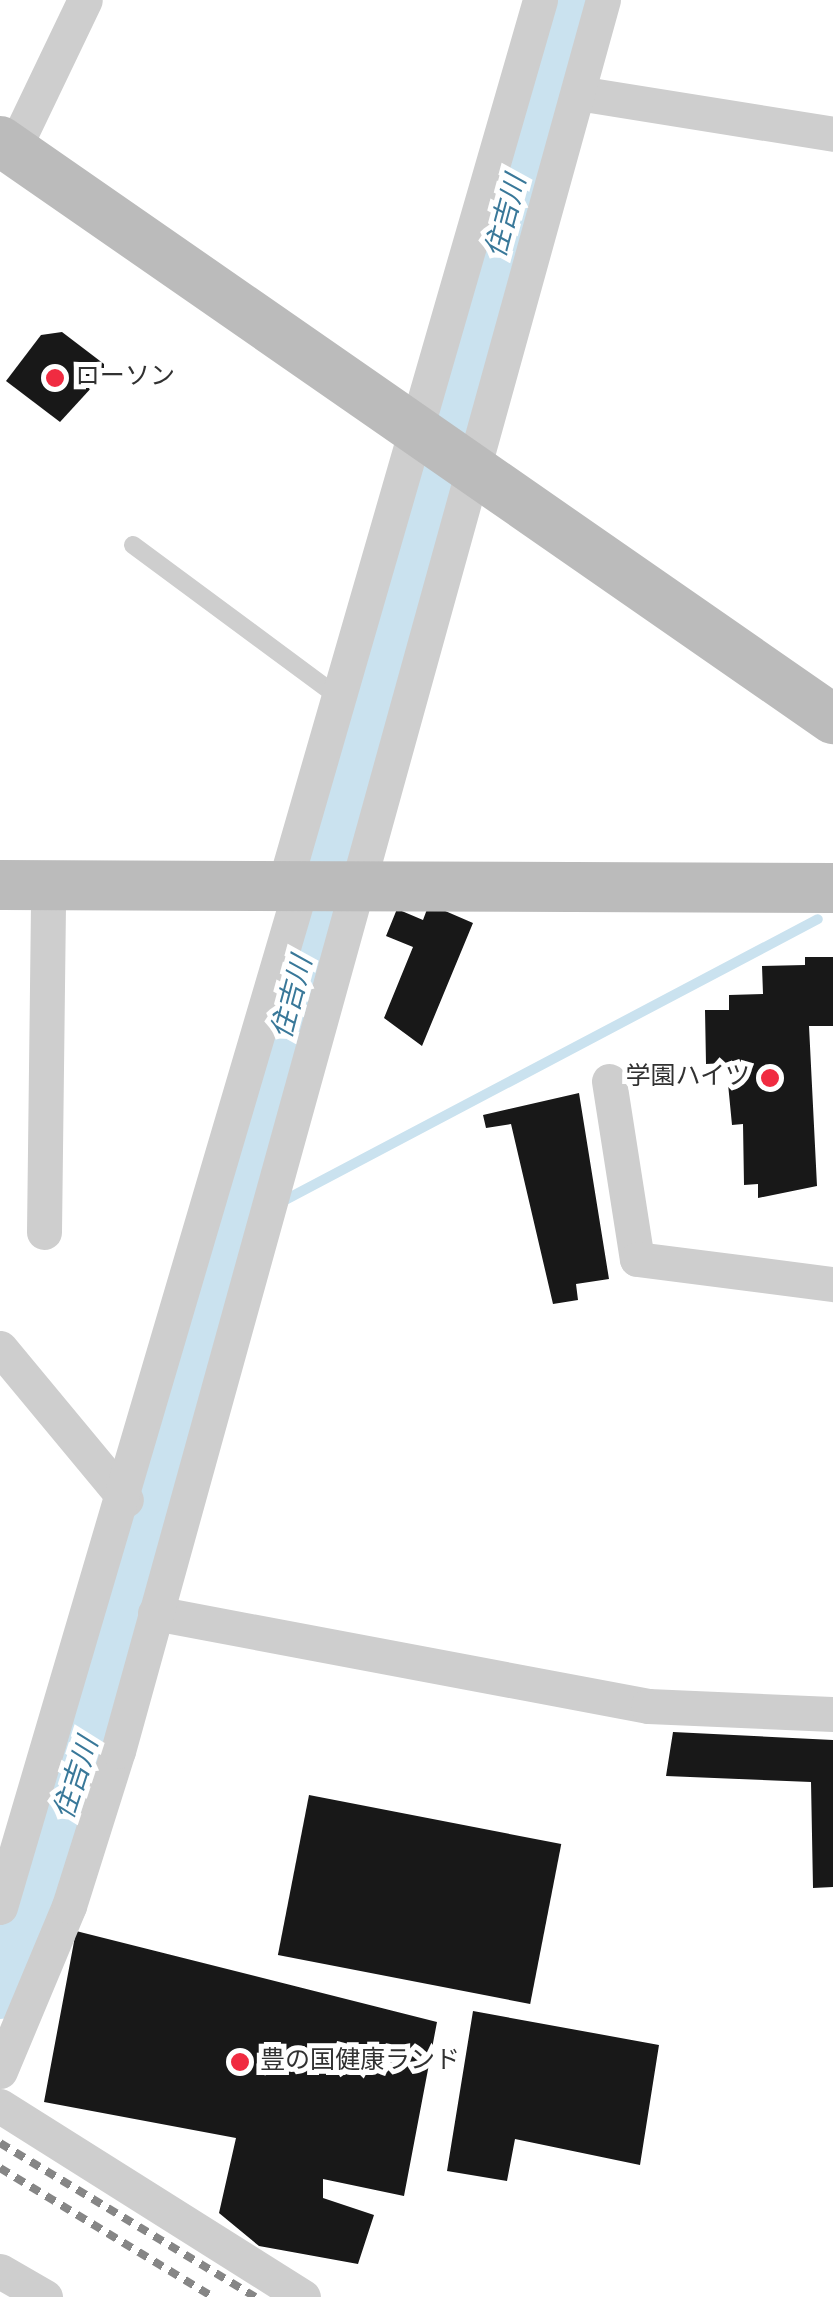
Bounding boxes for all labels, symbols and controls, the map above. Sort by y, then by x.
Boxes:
water label: 住吉川 [481,172,535,262]
place label: ローソン [75,363,175,393]
marker: ローソン [44,367,66,389]
water label: 住吉川 [267,953,321,1043]
place label: 学園ハイツ [625,1063,750,1093]
marker: 学園ハイツ [759,1067,781,1089]
water label: 住吉川 [49,1734,107,1824]
place label: 豊の国健康ランド [260,2047,460,2077]
marker: 豊の国健康ランド [229,2051,251,2073]

